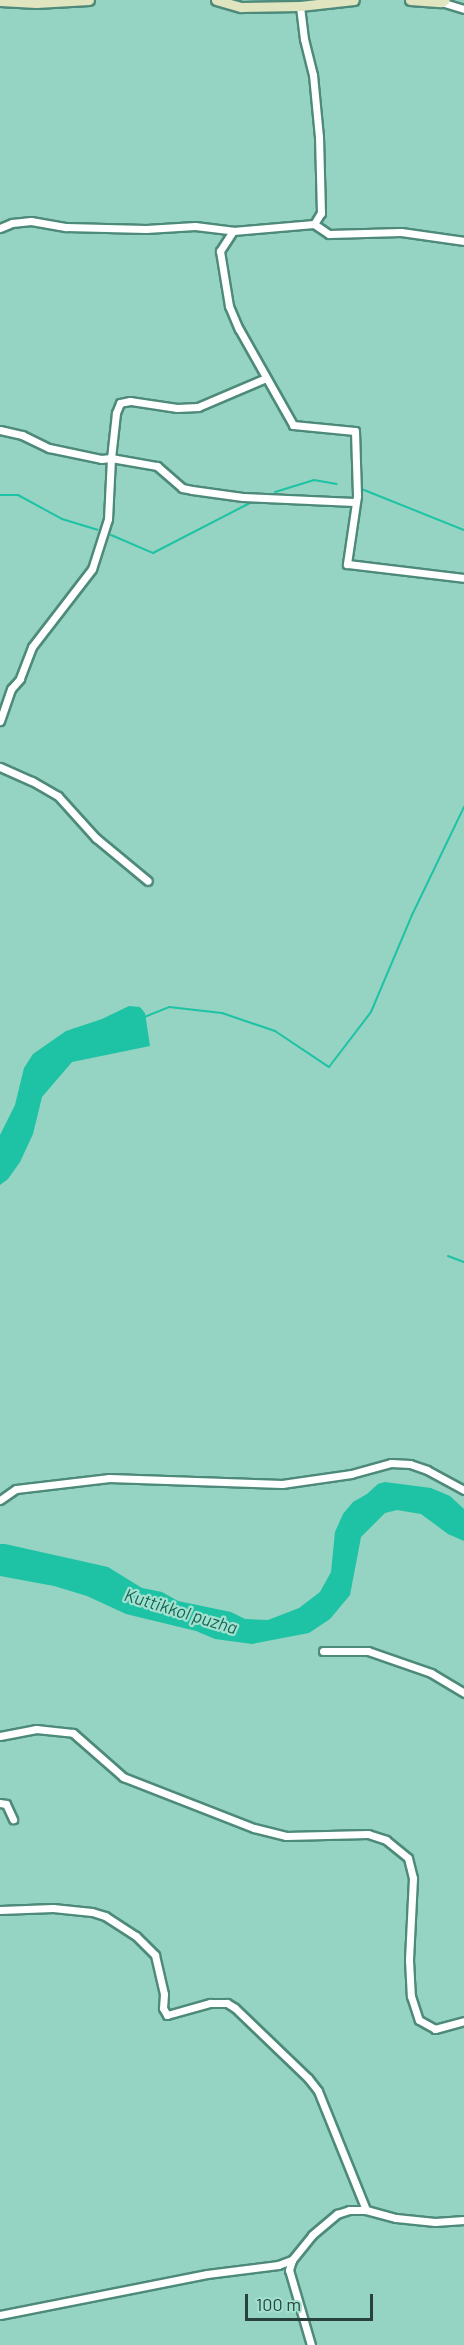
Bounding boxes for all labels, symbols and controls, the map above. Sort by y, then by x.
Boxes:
water label: Kuttikkol puzha [122,1584,240,1638]
scale bar [248,2282,376,2320]
text: 100 m [256,2293,301,2315]

